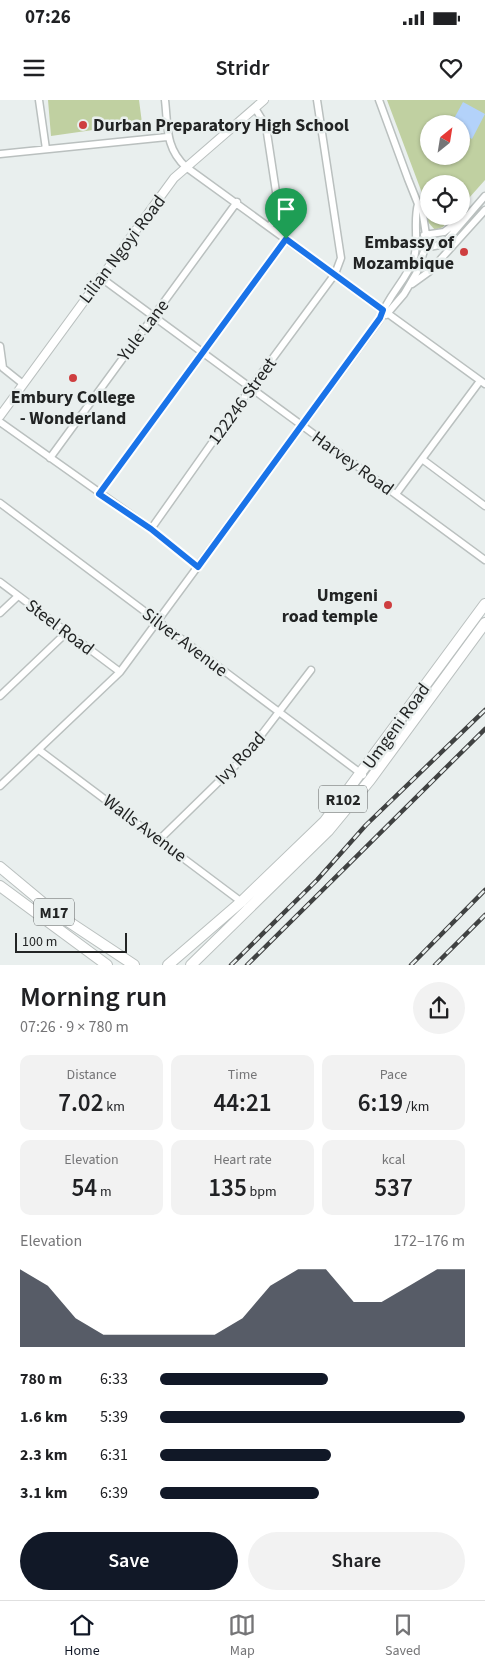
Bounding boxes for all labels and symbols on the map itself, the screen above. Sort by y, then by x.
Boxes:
place label: Durban Preparatory High School [93,113,349,138]
north arrow [420,115,470,165]
marker: Durban Preparatory High School [77,119,89,131]
pin [265,188,307,239]
street label: Lilian Ngoyi Road [73,190,171,309]
place label: Embassy of Mozambique [352,230,455,276]
marker: Embassy of Mozambique [458,246,470,258]
street label: Yule Lane [111,294,175,367]
street label: 122246 Street [202,353,283,450]
marker: Embury College - Wonderland [67,372,79,384]
place label: Embury College - Wonderland [11,385,135,431]
street label: Harvey Road [307,425,399,502]
place label: Umgeni road temple [282,583,378,629]
street label: Steel Road [20,593,99,661]
marker: Umgeni road temple [382,599,394,611]
street label: Silver Avenue [137,602,233,683]
street label: Umgeni Road [357,678,436,774]
street label: Ivy Road [209,726,271,790]
road number: R102 [319,786,367,812]
street label: Walls Avenue [98,789,192,868]
road number: M17 [34,899,74,926]
scale bar [15,930,128,953]

